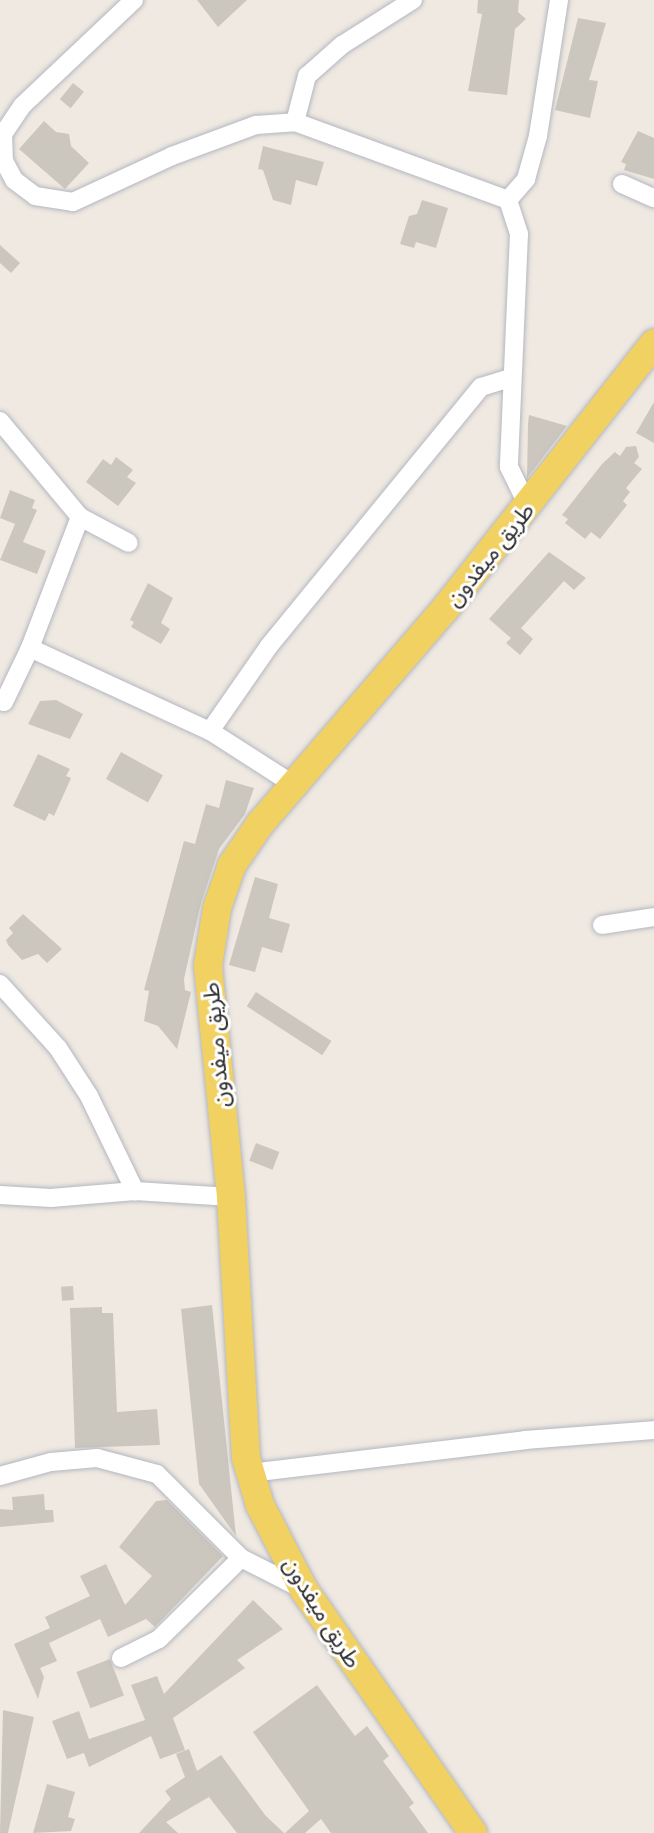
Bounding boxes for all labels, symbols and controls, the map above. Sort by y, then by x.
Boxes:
street label: طريق ميفدون [439,497,539,611]
street label: طريق ميفدون [196,981,234,1109]
street label: طريق ميفدون [278,1551,368,1673]

